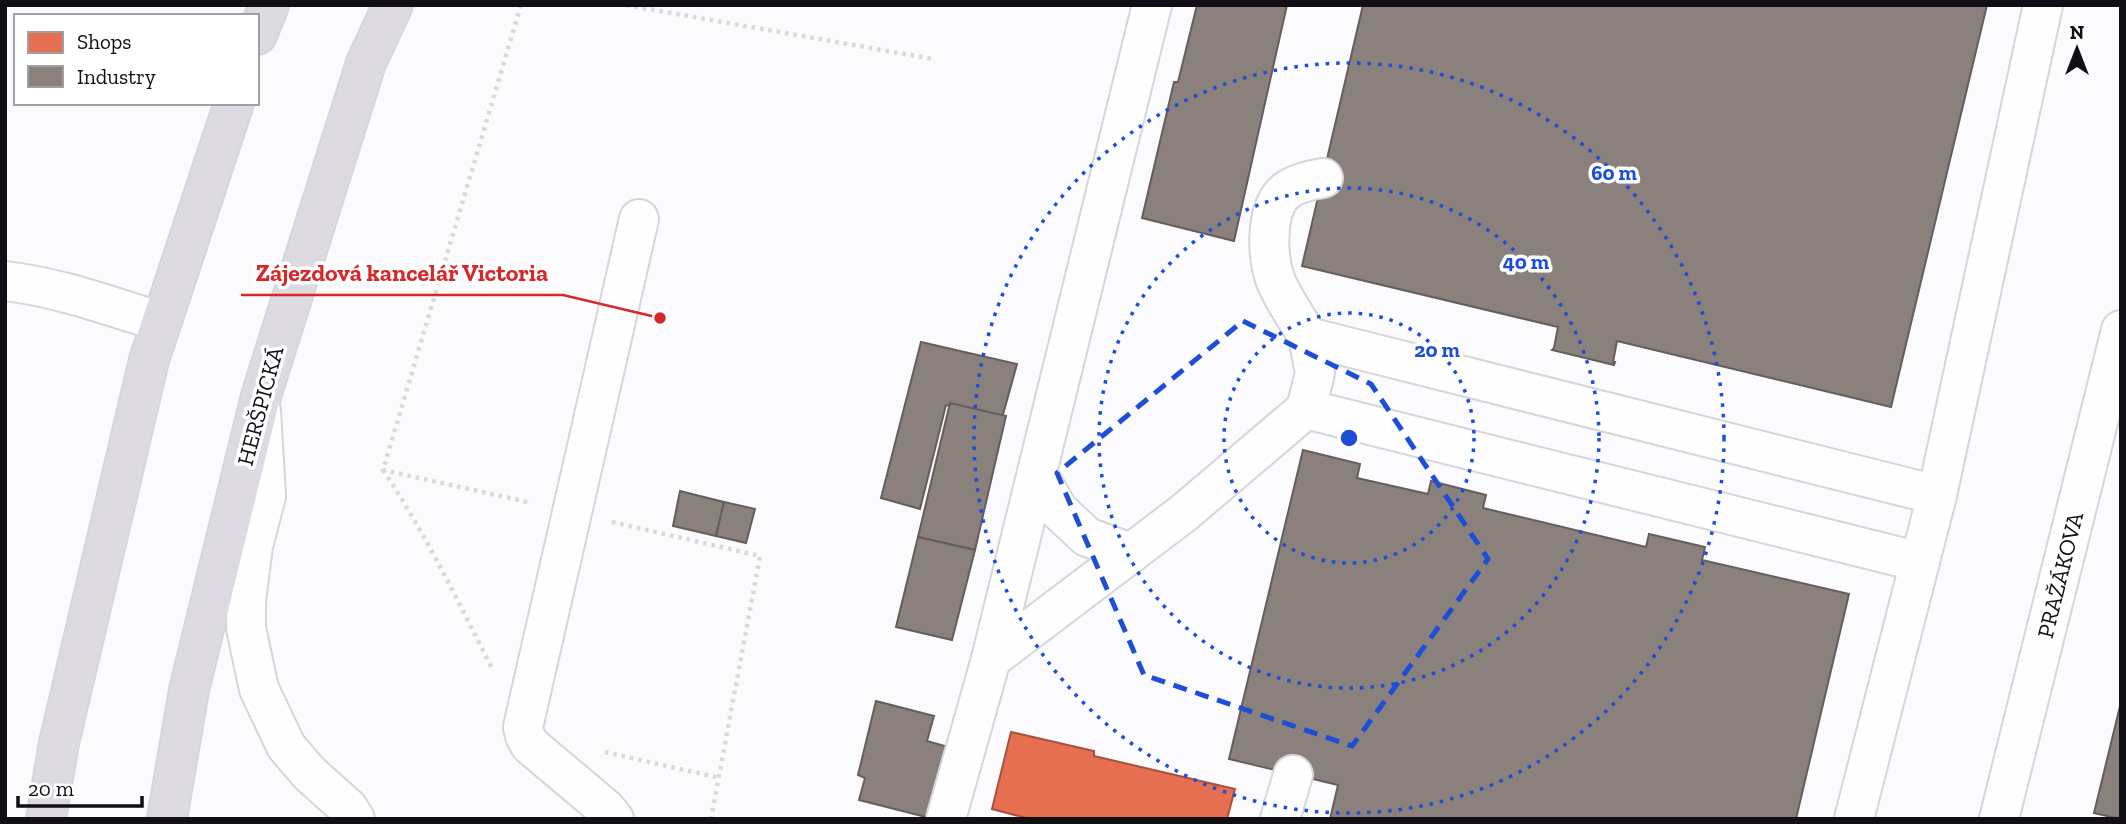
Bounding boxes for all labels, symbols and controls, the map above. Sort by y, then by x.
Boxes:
legend [14,14,259,105]
north arrow [2042,14,2112,84]
text: N [2070,21,2084,44]
text: Shops [77,29,131,54]
text: Industry [77,64,156,89]
text: 60 m [1591,160,1637,185]
text: 40 m [1503,249,1550,274]
callout: Zájezdová kancelář Victoria [241,250,563,295]
text: Zájezdová kancelář Victoria [256,258,548,287]
text: 20 m [1414,337,1460,362]
street label: HERŠPICKÁ [231,342,290,469]
centre of rings [1337,426,1361,450]
street label: PRAŽÁKOVA [2031,508,2089,641]
scale bar [18,764,142,808]
text: 20 m [28,776,74,801]

